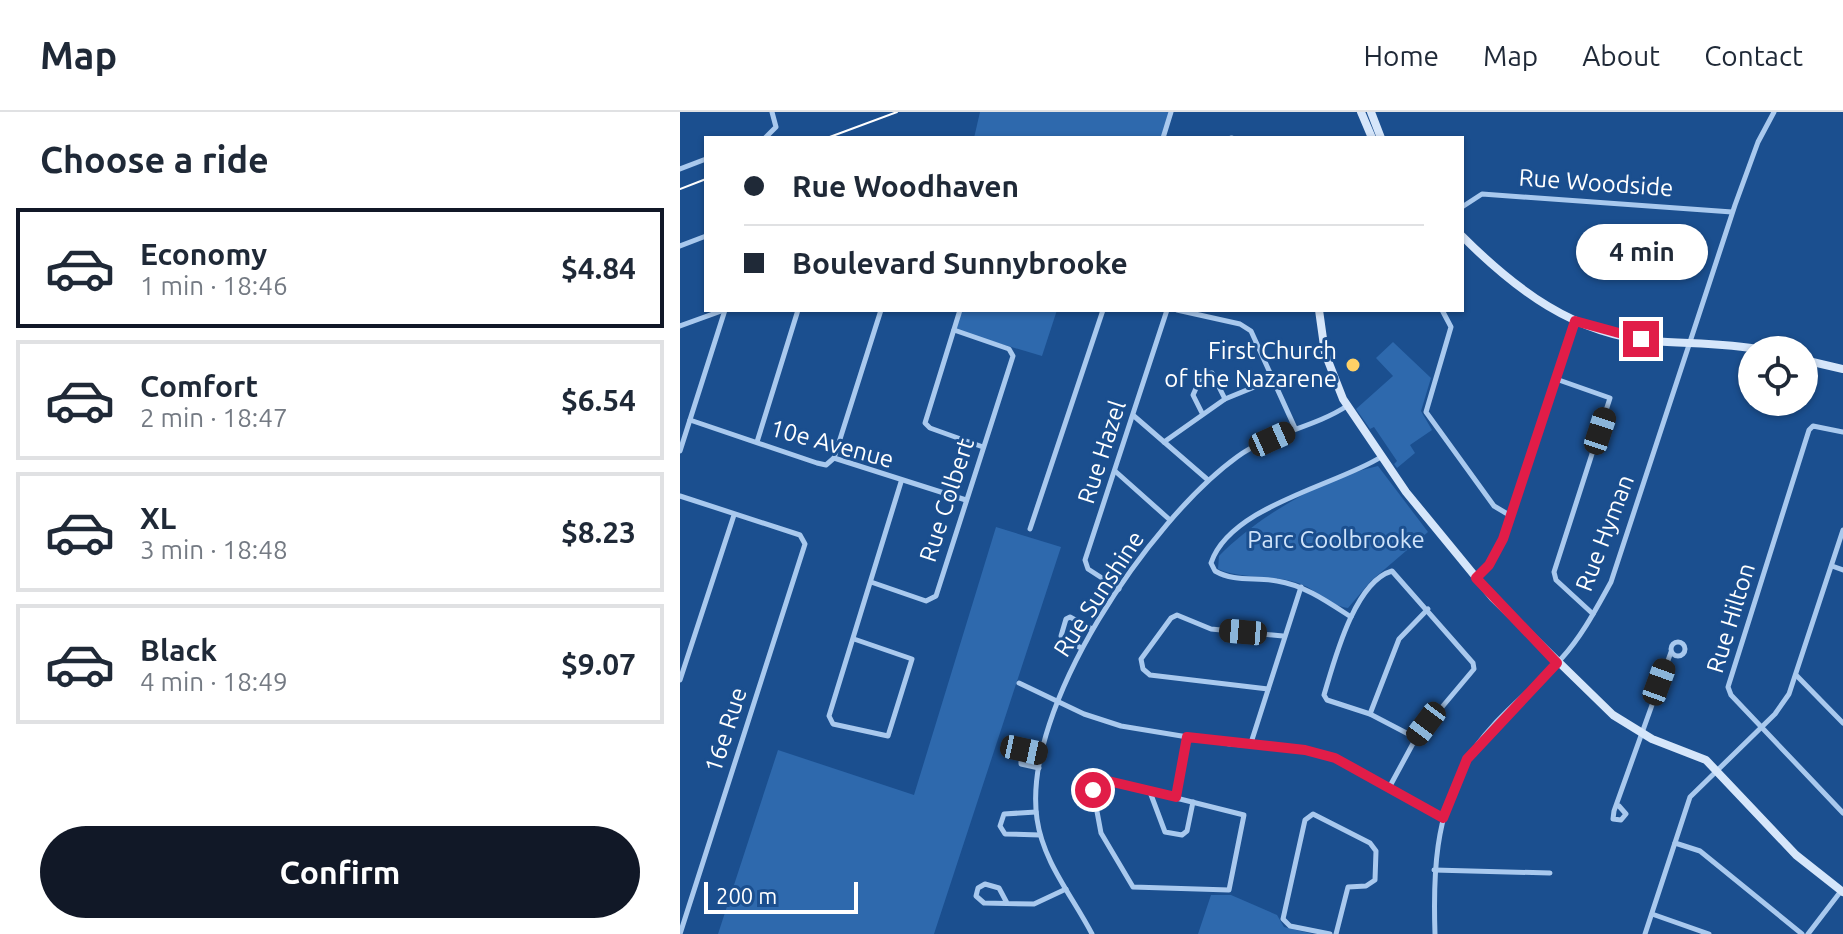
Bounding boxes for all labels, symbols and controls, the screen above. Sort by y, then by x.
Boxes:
text: Map [40,34,117,76]
text: Home [1364,40,1439,71]
text: Map [1483,40,1538,71]
text: About [1582,40,1660,71]
text: Contact [1704,40,1803,71]
text: Choose a ride [40,139,269,180]
street label: Rue Woodside [1518,164,1674,201]
text: Rue Woodhaven [792,169,1019,203]
callout: 4 min [1575,223,1707,279]
icon: car [44,232,116,304]
text: Economy [140,237,267,271]
text: 4 min [1609,237,1675,266]
text: Boulevard Sunnybrooke [792,246,1128,280]
text: $4.84 [561,251,636,285]
text: 1 min · 18:46 [140,271,288,300]
route end [1623,321,1659,357]
map controls [1738,336,1818,416]
button: locate [1738,336,1818,416]
place label: First Church of the Nazarene [1164,337,1337,392]
marker: First Church of the Nazarene [1344,356,1362,374]
icon: car [44,364,116,436]
text: Comfort [140,369,258,403]
text: $6.54 [561,383,636,417]
street label: Rue Hazel [1072,397,1131,507]
text: 2 min · 18:47 [140,403,288,432]
car [1581,404,1619,458]
street label: 10e Avenue [767,414,897,473]
car [1245,418,1299,460]
street label: Rue Colbert [914,434,979,565]
street label: Rue Hyman [1570,471,1639,595]
icon: car [44,496,116,568]
text: XL [140,501,176,535]
text: $8.23 [561,515,636,549]
street label: Rue Sunshine [1048,526,1149,662]
park label: Parc Coolbrooke [1247,526,1425,553]
text: 3 min · 18:48 [140,535,288,564]
street label: Rue Hilton [1701,560,1760,676]
car [1218,618,1268,646]
icon: car [44,628,116,700]
text: Black [140,633,217,667]
text: $9.07 [561,647,636,681]
car [1640,655,1678,709]
text: 4 min · 18:49 [140,667,288,696]
street label: 16e Rue [699,684,752,776]
car [1402,698,1450,750]
car [998,733,1050,767]
route start [1075,772,1111,808]
button: Confirm [40,826,640,918]
scale bar [704,878,858,914]
text: 200 m [716,883,777,908]

